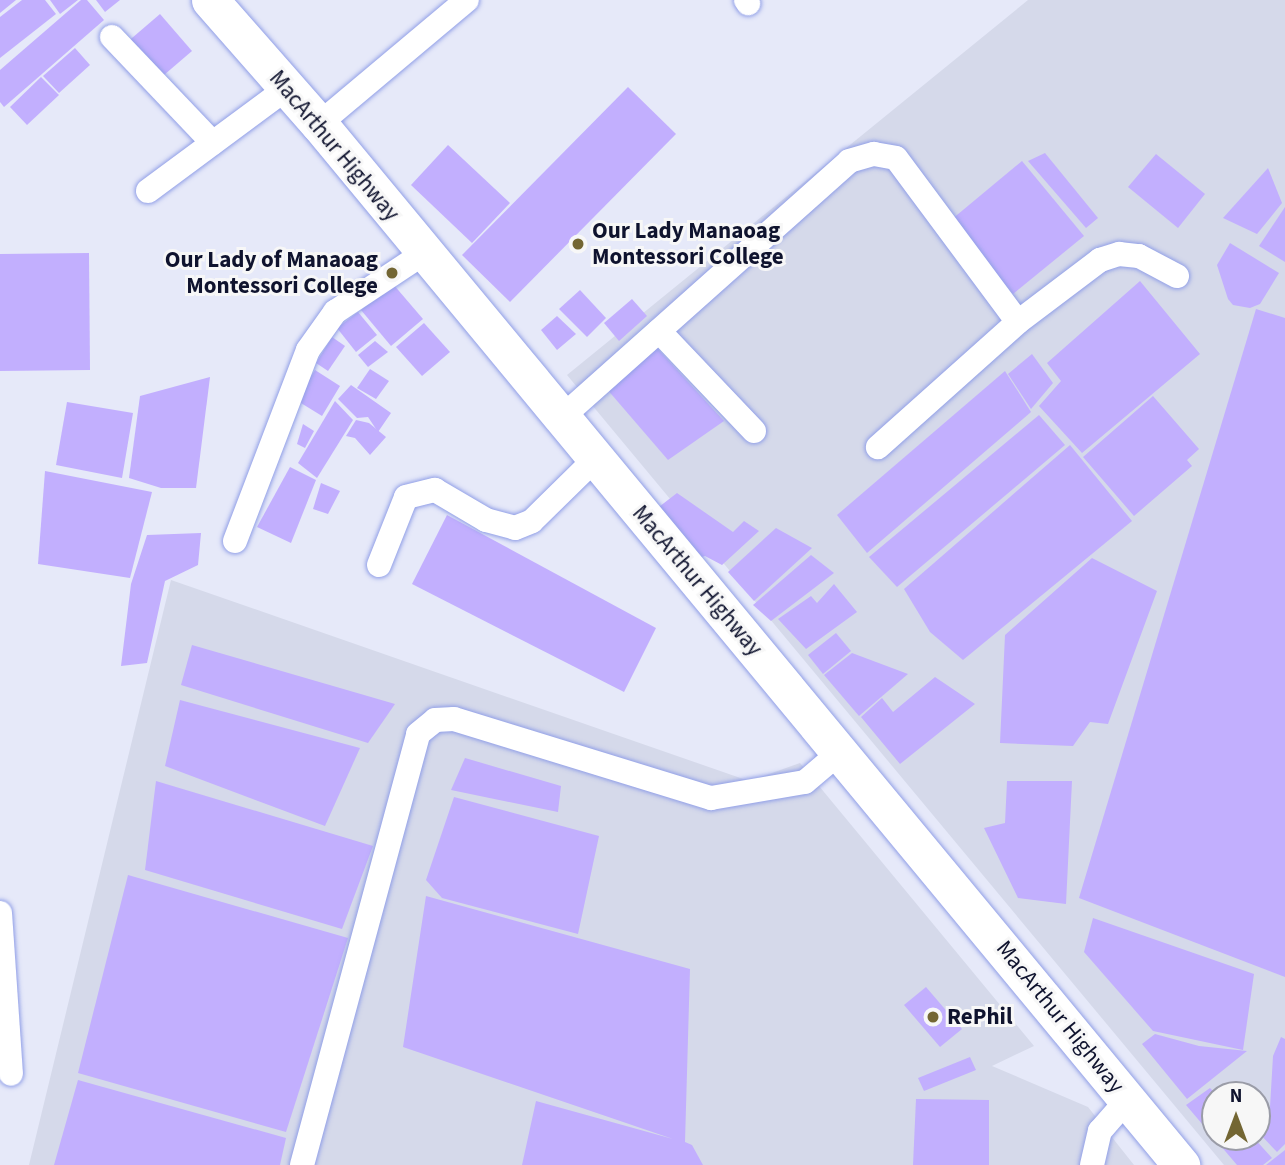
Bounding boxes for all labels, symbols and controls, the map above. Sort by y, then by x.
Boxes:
street label: MacArthur Highway [263,65,405,227]
place label: Our Lady Manaoag Montessori College [592,217,784,271]
marker: Our Lady Manaoag Montessori College [570,236,586,252]
place label: Our Lady of Manaoag Montessori College [165,246,378,300]
marker: Our Lady of Manaoag Montessori College [384,265,400,281]
street label: MacArthur Highway [626,500,768,662]
street label: MacArthur Highway [990,935,1130,1099]
place label: RePhil [947,1003,1013,1031]
marker: RePhil [925,1009,941,1025]
north arrow [1201,1081,1271,1151]
text: N [1230,1083,1242,1110]

